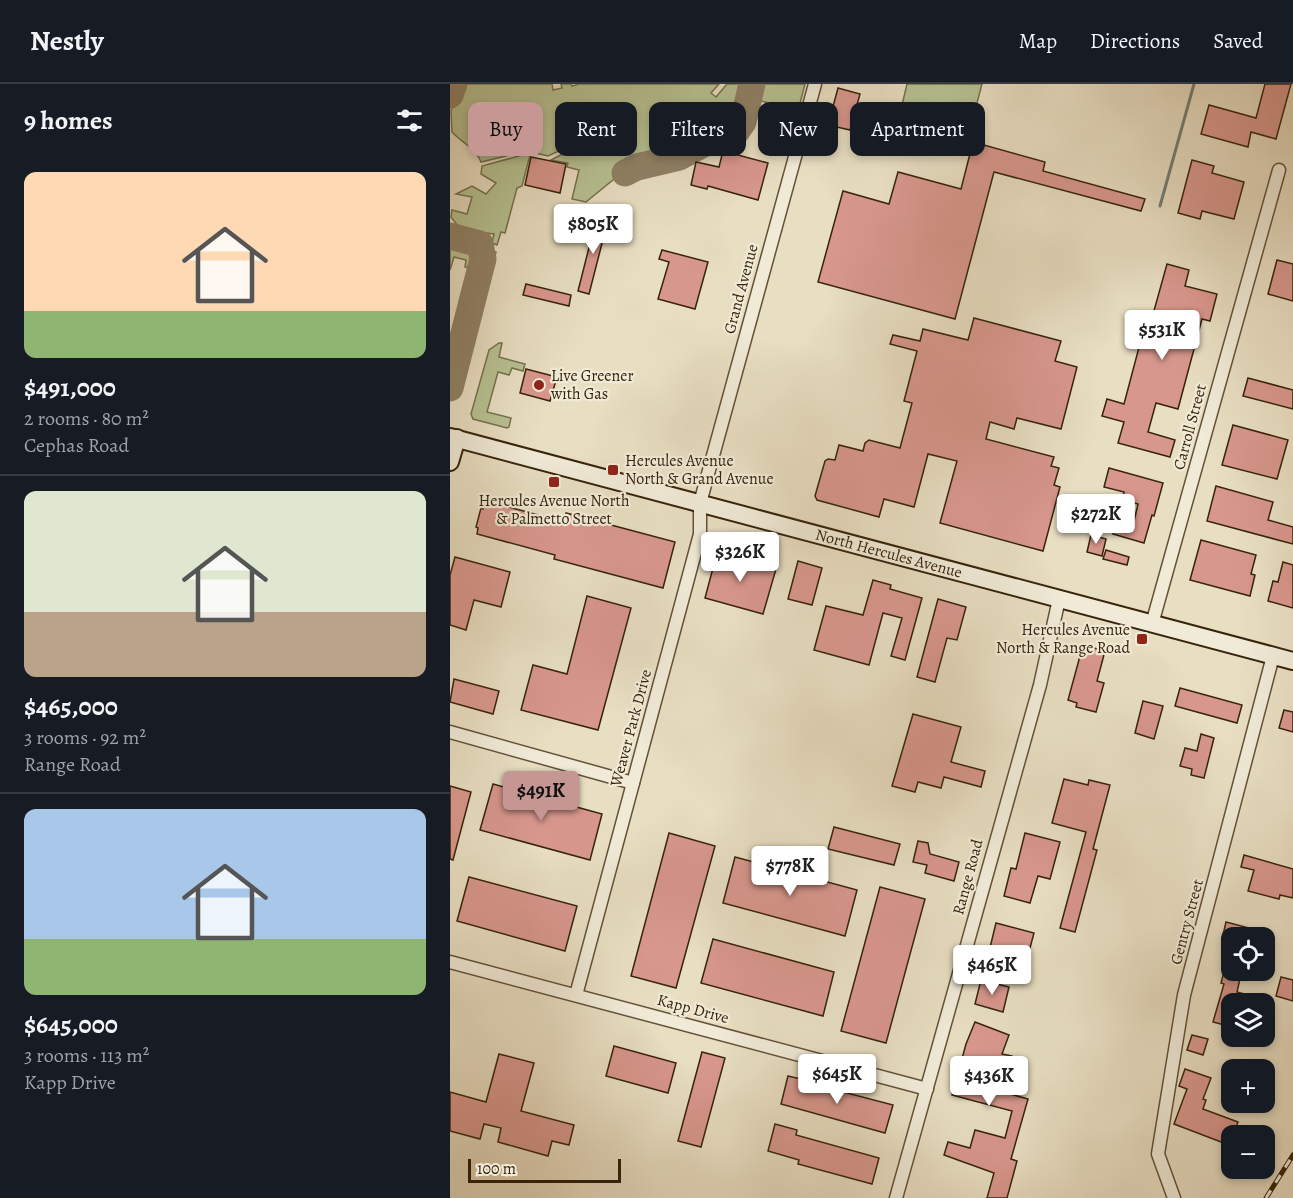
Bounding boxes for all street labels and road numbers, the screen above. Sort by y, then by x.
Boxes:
street label: Grand Avenue [718,242,764,336]
street label: Carroll Street [1168,382,1212,472]
street label: North Hercules Avenue [813,524,965,584]
street label: Weaver Park Drive [605,667,657,790]
street label: Range Road [947,836,989,917]
street label: Gentry Street [1165,877,1209,967]
street label: Kapp Drive [655,989,731,1029]

